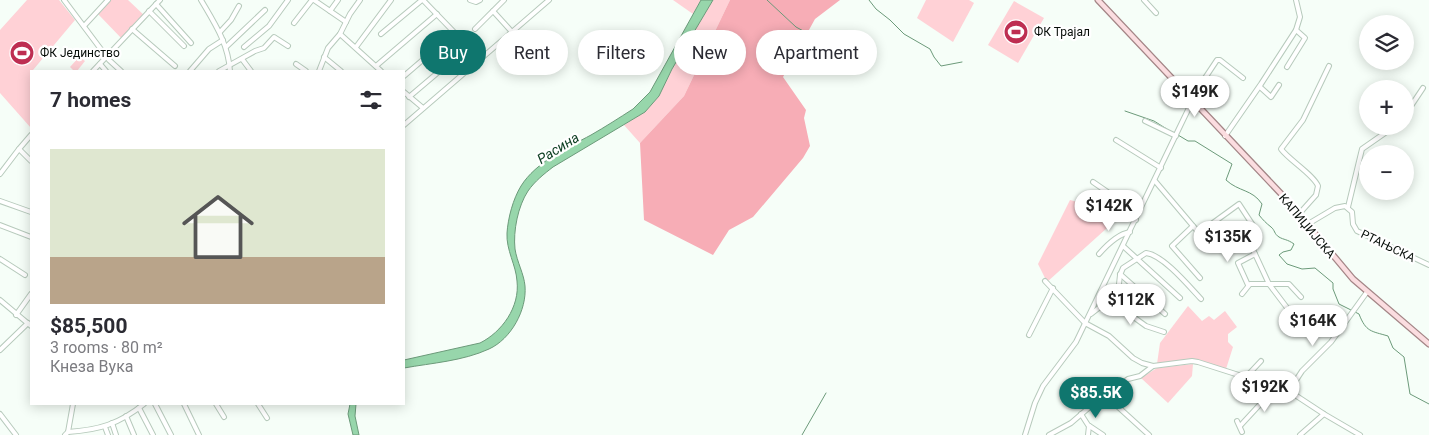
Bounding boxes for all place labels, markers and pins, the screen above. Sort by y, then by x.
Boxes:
sports icon: ФК Трајал [1003,19,1029,45]
place label: ФК Трајал [1034,25,1090,39]
sports icon: ФК Јединство [9,40,35,66]
place label: ФК Јединство [40,46,120,60]
pin: $149K [1160,76,1230,118]
pin: $142K [1074,190,1144,232]
pin: $135K [1193,220,1263,263]
pin: $112K [1096,284,1166,326]
pin: $164K [1278,304,1348,347]
pin: $192K [1230,370,1300,413]
pin: $85.5K [1055,376,1137,419]

